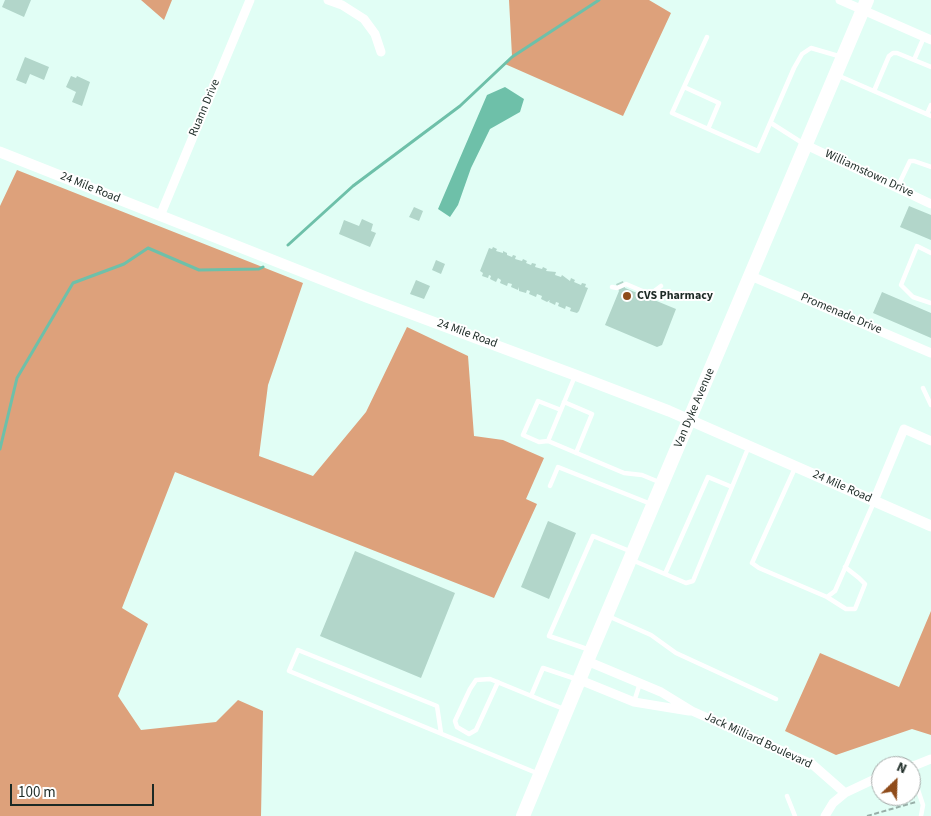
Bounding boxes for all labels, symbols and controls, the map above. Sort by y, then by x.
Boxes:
street label: Ruann Drive [186,77,224,139]
street label: Williamstown Drive [822,147,916,201]
street label: 24 Mile Road [58,169,122,207]
place label: CVS Pharmacy [637,289,713,303]
marker: CVS Pharmacy [621,290,633,302]
street label: Promenade Drive [798,290,884,338]
street label: 24 Mile Road [435,316,499,352]
street label: Van Dyke Avenue [672,366,718,450]
street label: 24 Mile Road [810,468,874,506]
street label: Jack Milliard Boulevard [702,710,814,772]
north arrow [871,756,921,806]
text: N [893,757,910,779]
scale bar [12,774,156,806]
text: 100 m [18,782,56,803]

